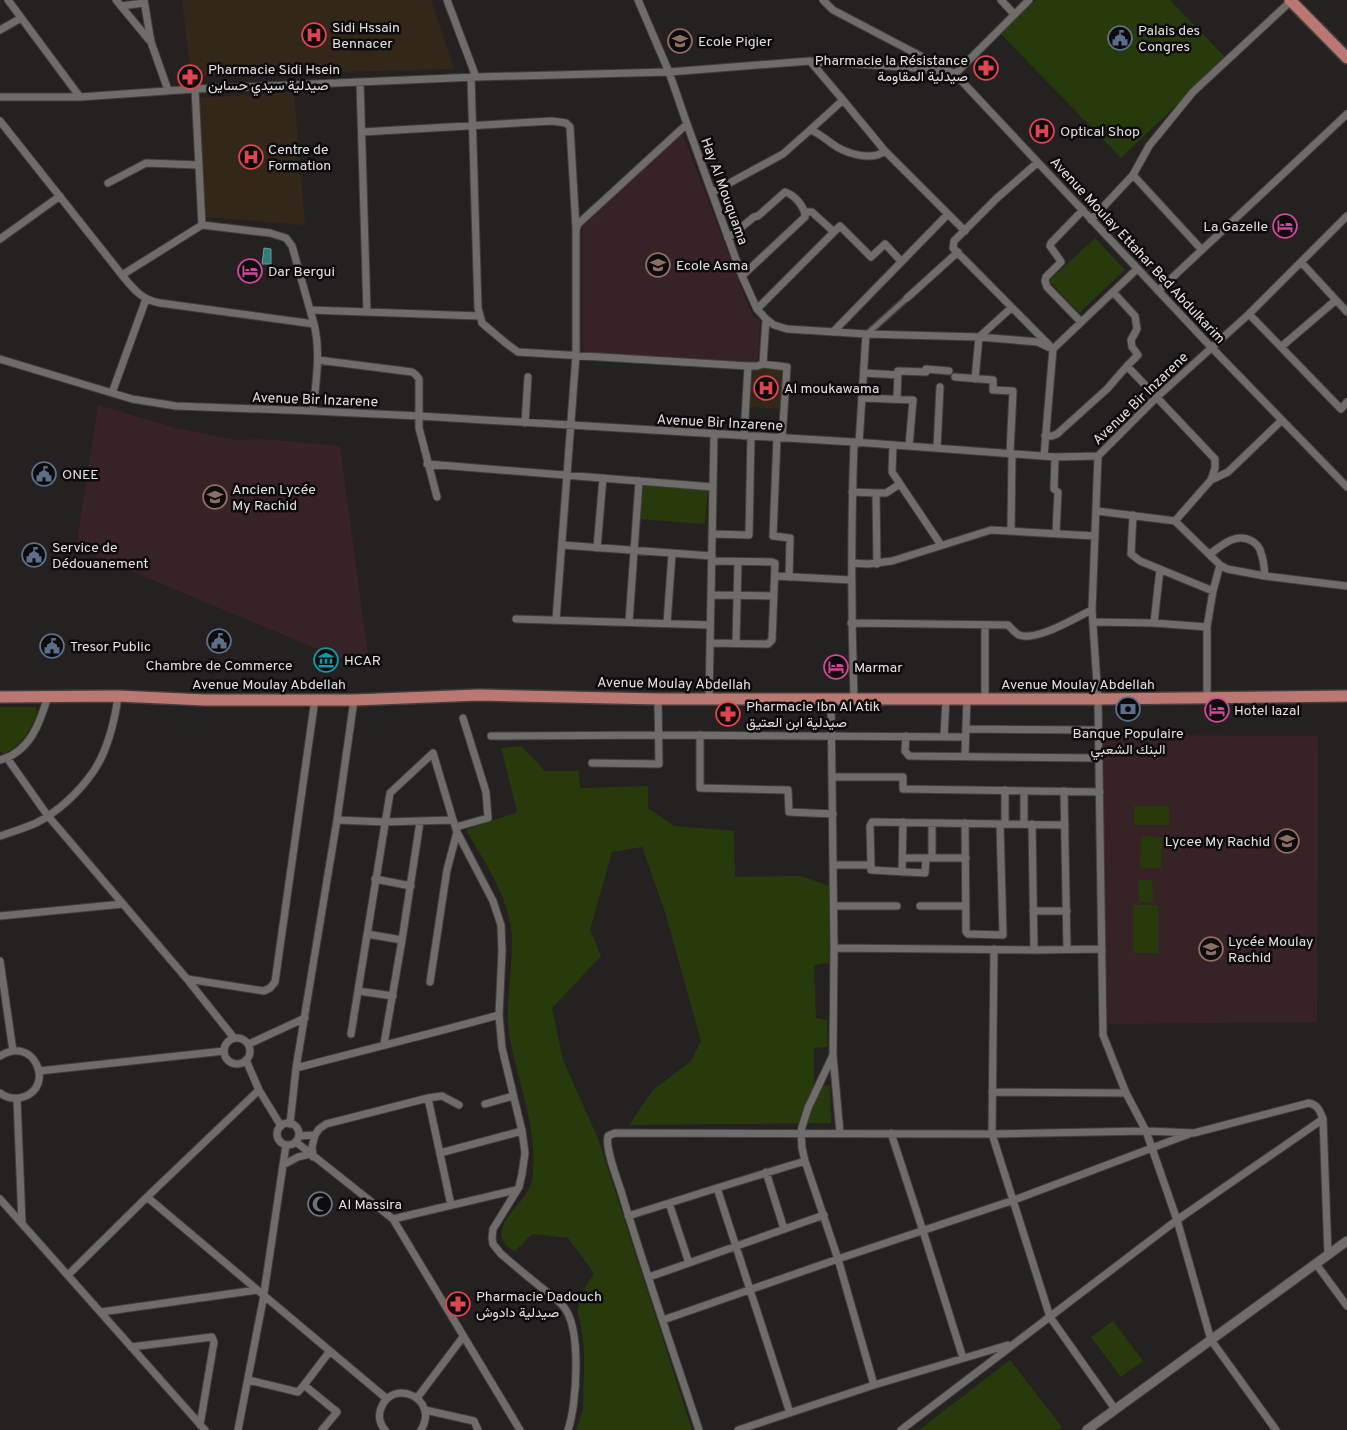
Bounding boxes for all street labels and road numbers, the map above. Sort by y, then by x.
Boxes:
street label: Hay Al Mouquama [696,136,751,247]
street label: Avenue Moulay Ettahar Bed Abdulkarim [1046,154,1228,348]
street label: Avenue Bir Inzarene [1090,349,1192,449]
street label: Avenue Bir Inzarene [251,390,378,411]
street label: Avenue Bir Inzarene [656,412,783,435]
street label: Avenue Moulay Abdellah [597,675,751,694]
street label: Avenue Moulay Abdellah [192,677,346,694]
street label: Avenue Moulay Abdellah [1001,677,1155,694]

